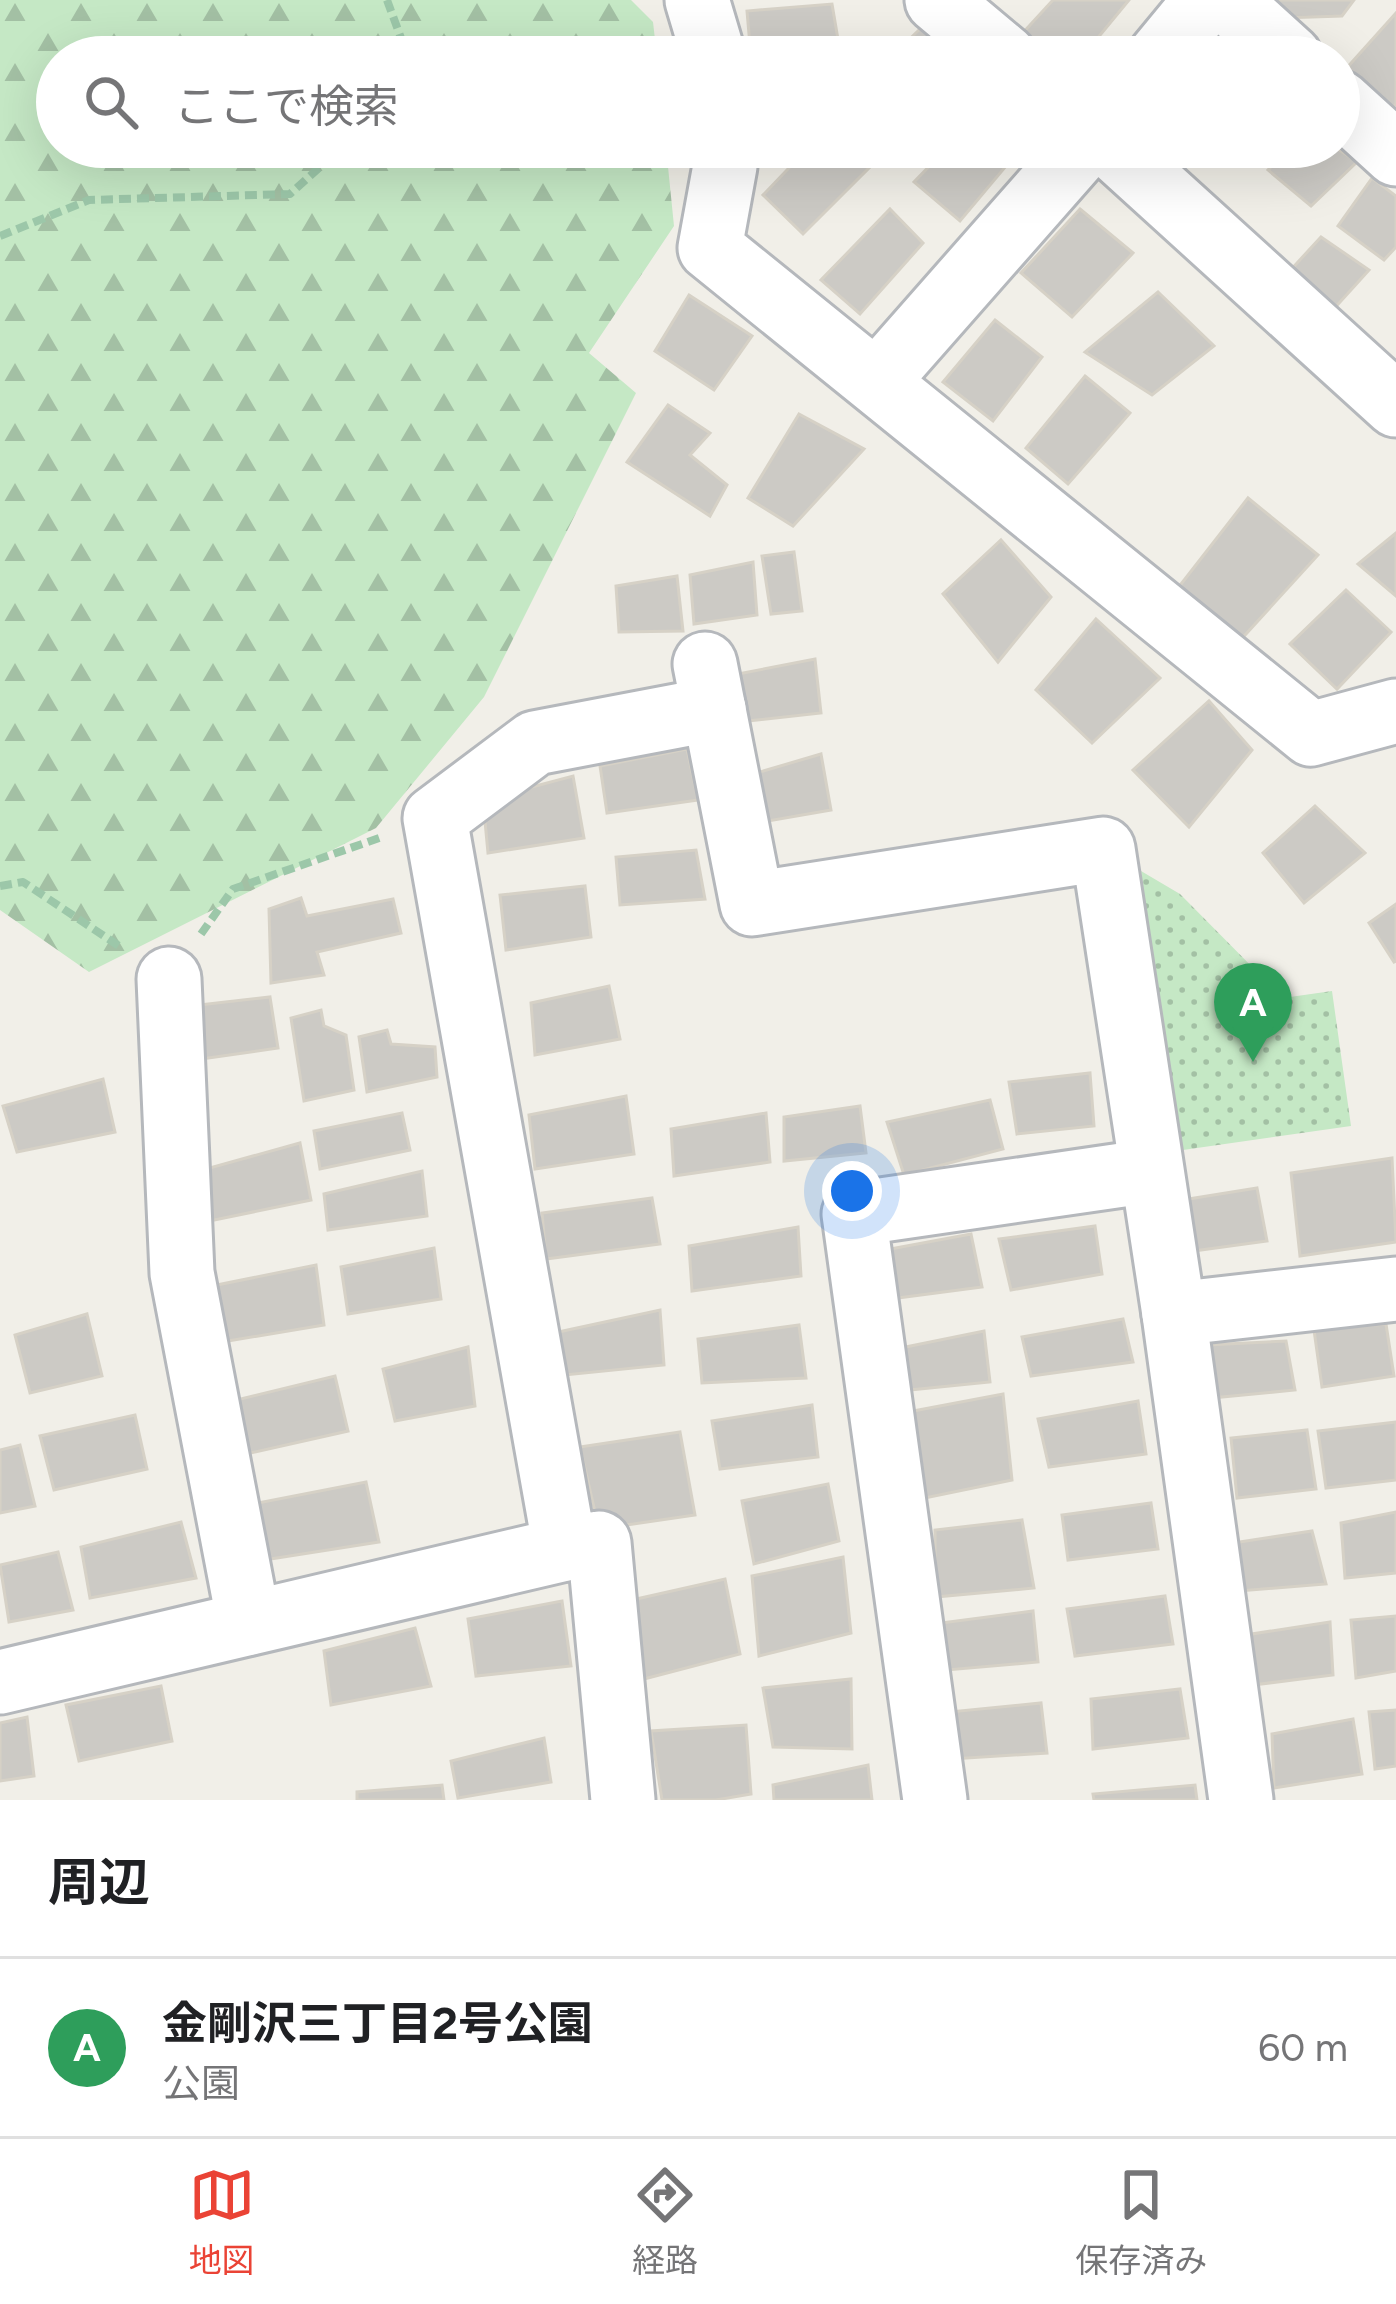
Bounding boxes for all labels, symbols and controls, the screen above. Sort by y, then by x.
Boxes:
search box [36,36,1360,168]
icon: search [78,69,144,135]
text: ここで検索 [174,79,399,133]
pin: A [1214,963,1292,1062]
your location [822,1161,882,1221]
text: 周辺 [48,1852,150,1913]
text: 金剛沢三丁目2号公園 [162,1996,593,2050]
text: A [73,2024,101,2071]
text: 60 m [1258,2024,1348,2071]
text: 公園 [162,2060,240,2107]
tab: 地図 [189,2162,255,2282]
tab: 経路 [632,2162,698,2282]
tab: 保存済み [1075,2162,1207,2282]

